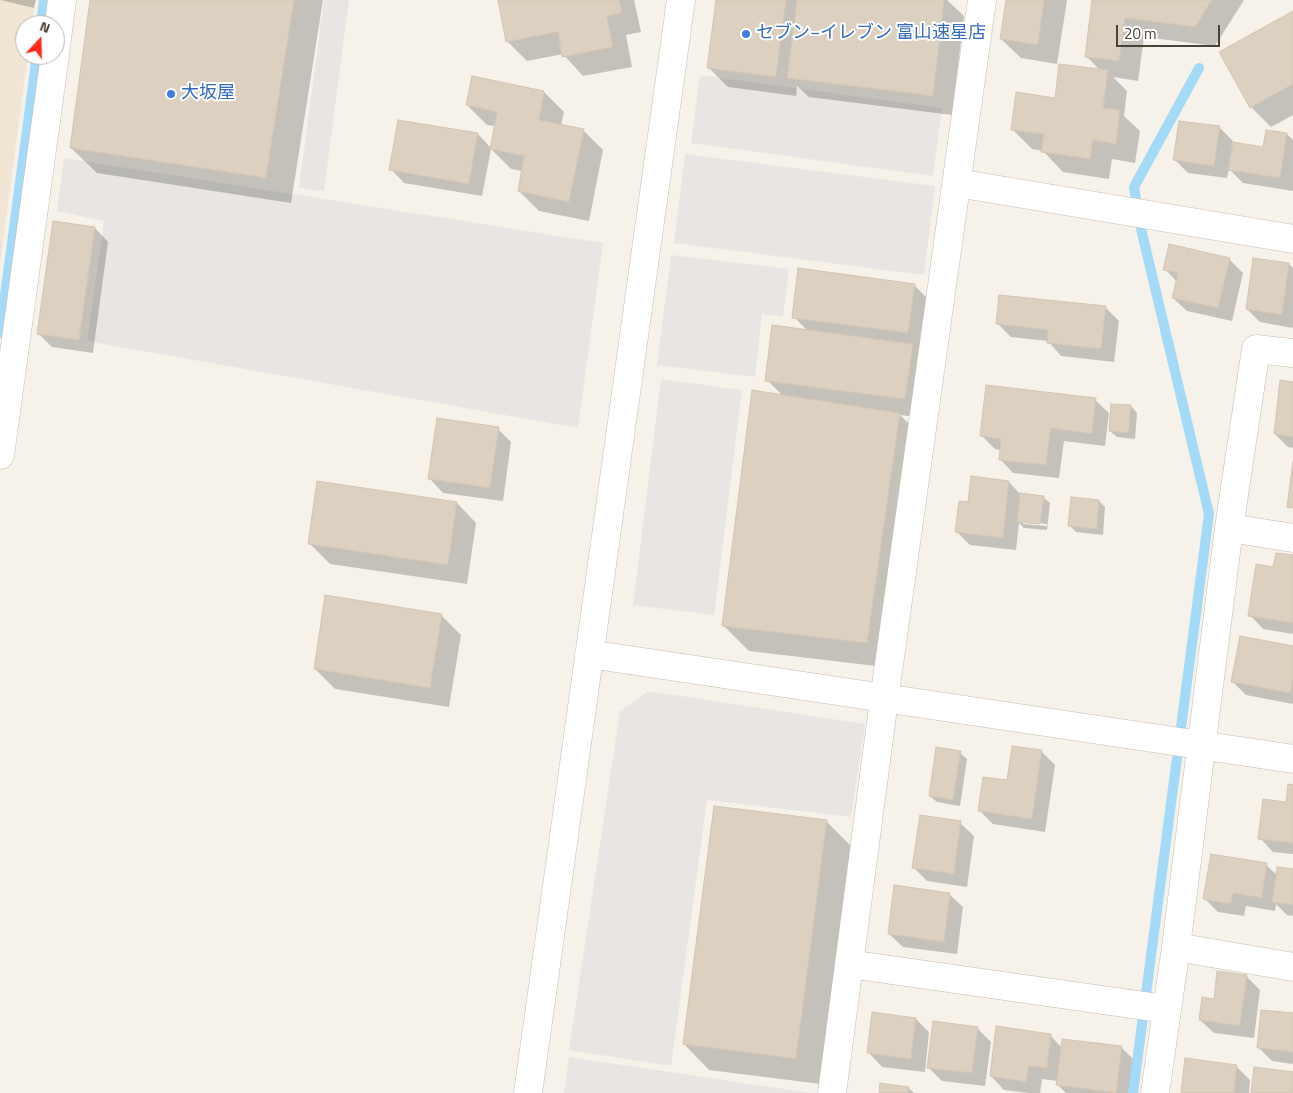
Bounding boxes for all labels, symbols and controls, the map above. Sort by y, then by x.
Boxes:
north arrow [15,15,65,65]
text: N [37,15,53,38]
scale bar [1118,15,1222,47]
text: 20 m [1124,22,1157,45]
place label: セブン−イレブン 富山速星店 [756,23,986,45]
marker: セブン−イレブン 富山速星店 [740,28,752,40]
place label: 大坂屋 [181,83,235,105]
marker: 大坂屋 [165,88,177,100]

